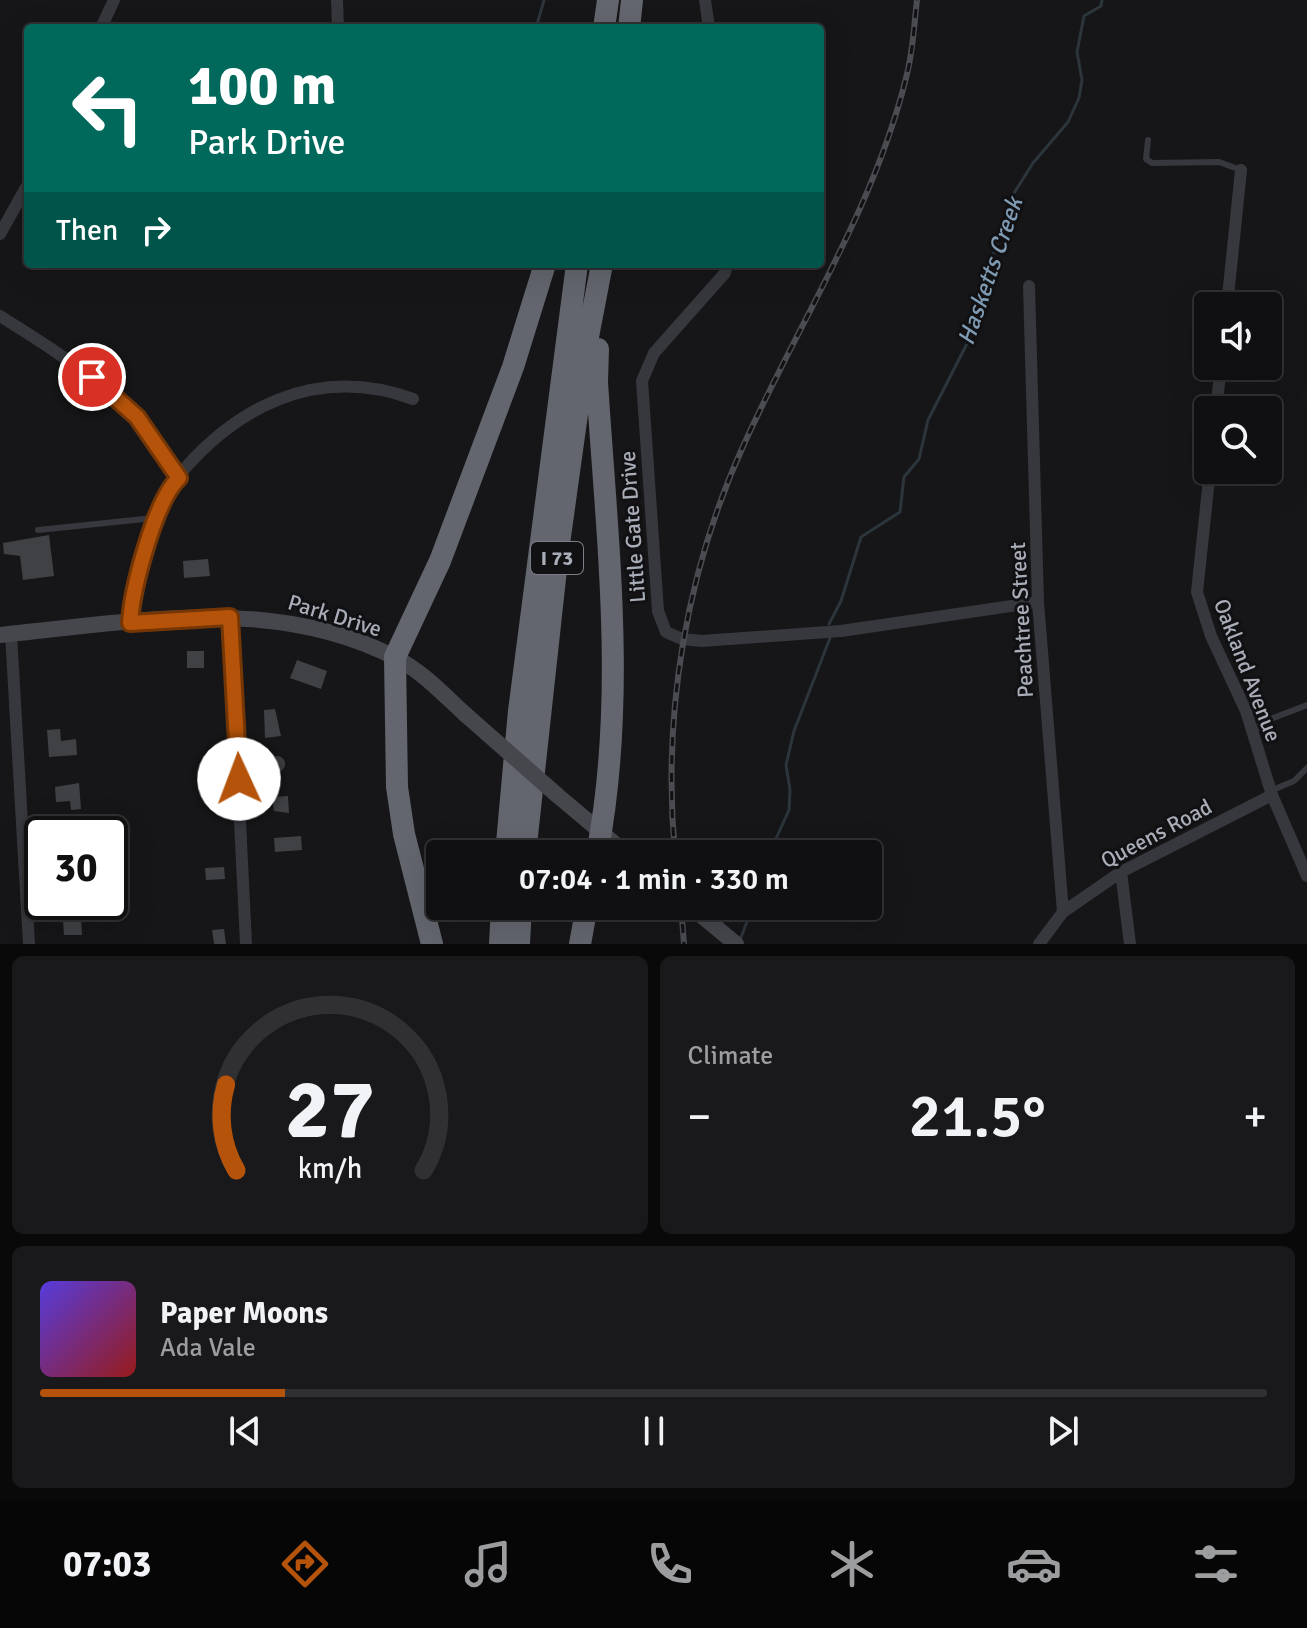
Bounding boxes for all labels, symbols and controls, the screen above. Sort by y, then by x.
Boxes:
text: 100 m [188,51,336,120]
icon: left [56,56,160,160]
text: Park Drive [188,120,346,165]
water label: Hasketts Creek [951,191,1030,349]
icon: right [134,208,178,252]
text: Then [56,212,118,249]
map controls [1194,292,1282,484]
button: sound [1194,292,1282,380]
pin [58,343,126,411]
icon: arrive [70,355,114,399]
button: search [1194,396,1282,484]
street label: Little Gate Drive [614,450,651,604]
street label: Peachtree Street [1004,541,1039,699]
road number: I 73 [531,542,583,574]
street label: Park Drive [285,588,385,642]
street label: Oakland Avenue [1208,595,1287,746]
position arrow [197,737,281,821]
street label: Queens Road [1096,793,1216,874]
speed limit sign: 30 [24,816,128,920]
text: 07:04 · 1 min · 330 m [519,861,789,898]
text: Climate [688,1040,773,1072]
text: 27 [285,1059,375,1161]
text: 21.5° [909,1080,1046,1154]
text: − [688,1090,711,1144]
text: + [1243,1090,1267,1144]
text: km/h [297,1151,362,1186]
text: Paper Moons [160,1295,328,1332]
text: Ada Vale [160,1332,256,1364]
icon: previous [223,1409,267,1453]
icon: pause [632,1409,676,1453]
icon: next [1041,1409,1085,1453]
icon: directions [277,1536,333,1592]
icon: music [460,1536,516,1592]
icon: phone [642,1536,698,1592]
icon: climate [824,1536,880,1592]
icon: car [1006,1536,1062,1592]
icon: filters [1188,1536,1244,1592]
text: 07:03 [63,1542,151,1587]

